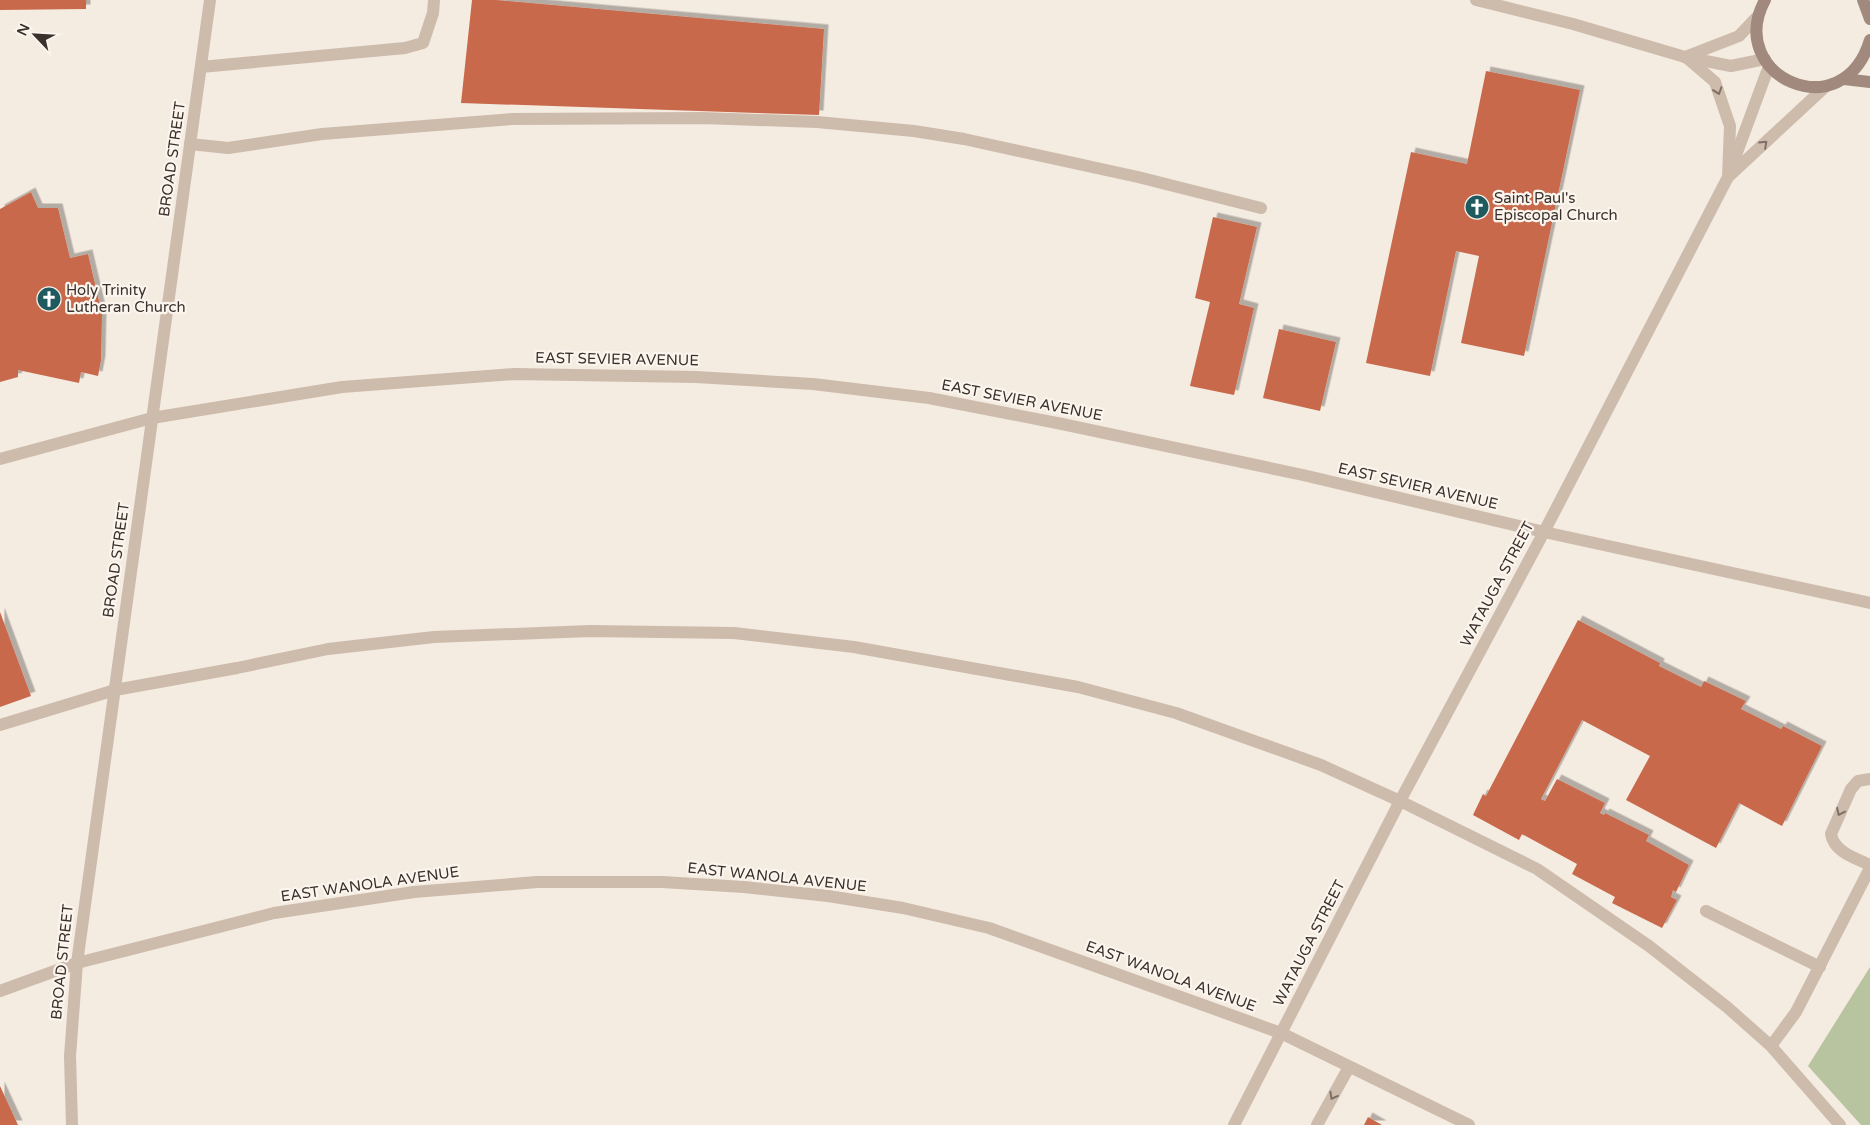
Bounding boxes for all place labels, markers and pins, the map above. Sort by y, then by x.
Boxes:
place label: Saint Paul's Episcopal Church [1494,189,1618,224]
church icon: Saint Paul's Episcopal Church [1464,194,1490,220]
place label: Holy Trinity Lutheran Church [66,281,186,316]
church icon: Holy Trinity Lutheran Church [36,286,62,312]

